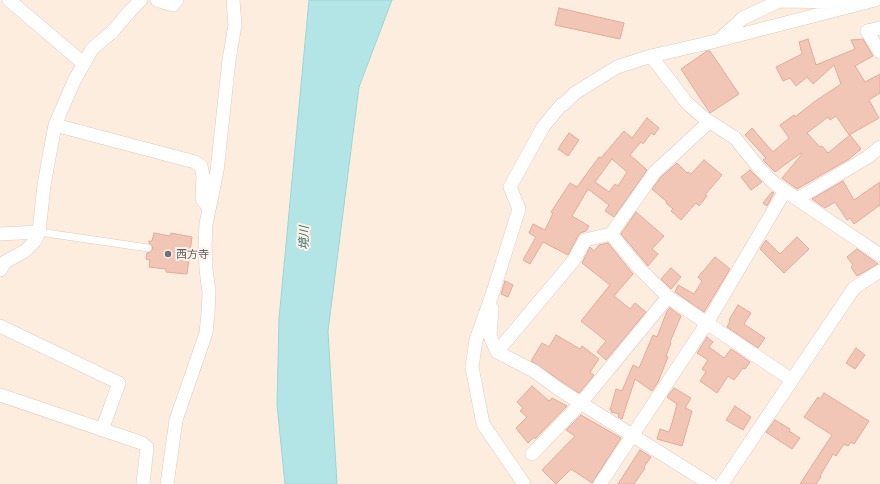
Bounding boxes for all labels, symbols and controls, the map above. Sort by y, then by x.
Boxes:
water label: 境川 [297,226,311,250]
place label: 西方寺 [176,247,209,261]
marker: 西方寺 [163,249,173,259]

